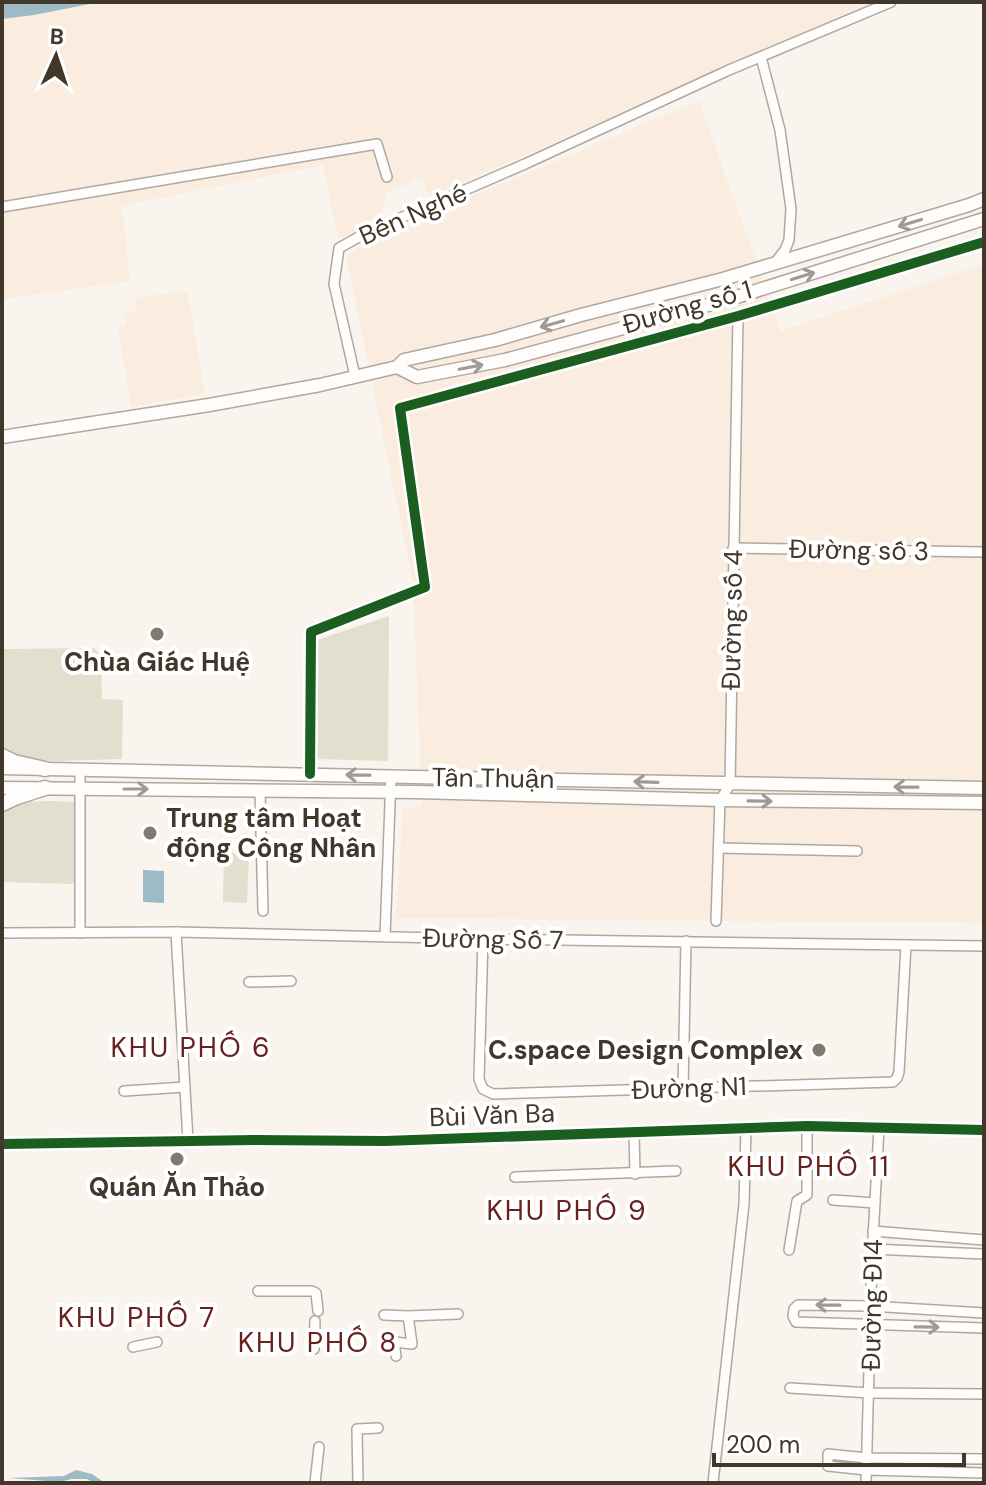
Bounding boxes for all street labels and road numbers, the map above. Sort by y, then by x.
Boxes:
street label: Bến Nghé [354,175,472,253]
street label: Đường số 1 [619,272,755,342]
street label: Đường số 3 [789,532,929,568]
street label: Đường số 4 [714,549,750,690]
street label: Tân Thuận [431,760,555,796]
street label: Đường Số 7 [422,921,564,957]
street label: Đường N1 [631,1069,747,1107]
street label: Bùi Văn Ba [429,1096,555,1134]
street label: Đường Đ14 [854,1239,890,1371]

